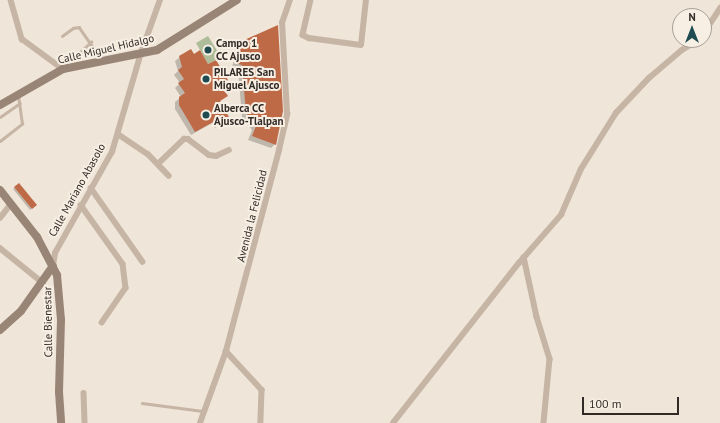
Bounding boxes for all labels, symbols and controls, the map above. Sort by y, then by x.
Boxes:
north arrow [672,8,712,48]
text: N [688,10,696,24]
street label: Calle Miguel Hidalgo [57,31,155,67]
place label: Campo 1 CC Ajusco [216,37,261,63]
marker: Campo 1 CC Ajusco [203,45,213,55]
place label: PILARES San Miguel Ajusco [214,66,280,92]
marker: PILARES San Miguel Ajusco [201,74,211,84]
place label: Alberca CC Ajusco-Tlalpan [214,102,283,128]
marker: Alberca CC Ajusco-Tlalpan [201,110,211,120]
street label: Calle Mariano Abasolo [46,141,108,239]
street label: Avenida la Felicidad [234,169,270,263]
street label: Calle Bienestar [41,287,55,357]
scale bar [584,389,681,415]
text: 100 m [589,396,622,411]

